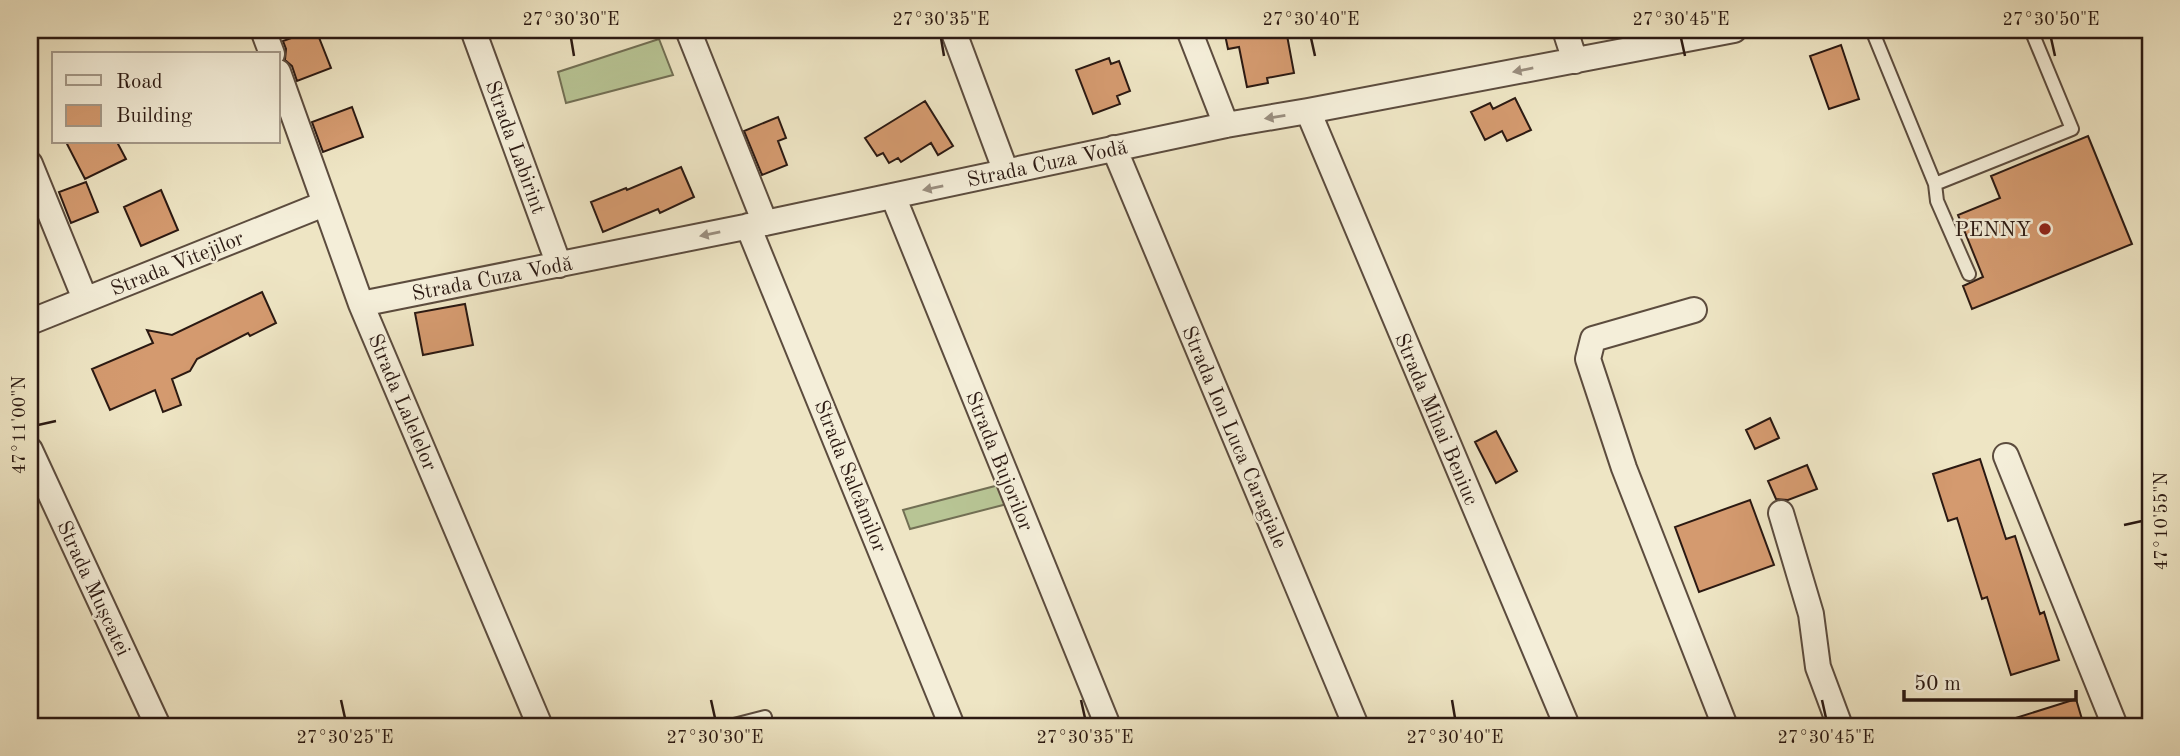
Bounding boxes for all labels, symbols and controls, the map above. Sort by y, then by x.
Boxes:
text: 27°30'30"E [523,11,619,29]
text: 27°30'35"E [893,11,989,29]
text: 27°30'40"E [1263,11,1359,29]
text: 27°30'45"E [1633,11,1729,29]
text: 27°30'50"E [2003,11,2099,29]
legend [52,52,280,144]
one-way arrow [1512,65,1534,76]
text: Road [116,72,163,93]
street label: Strada Labirint [481,78,548,217]
text: Building [116,106,193,127]
one-way arrow [1264,112,1286,123]
street label: Strada Cuza Vodă [965,137,1129,192]
one-way arrow [922,182,944,193]
place label: PENNY [1955,220,2031,241]
marker: PENNY [2037,221,2053,237]
street label: Strada Vitejilor [108,228,248,301]
one-way arrow [699,228,721,239]
street label: Strada Cuza Vodă [410,254,574,305]
street label: Strada Ion Luca Caragiale [1177,323,1290,552]
street label: Strada Mihai Beniuc [1390,330,1481,509]
street label: Strada Lalelelor [363,331,440,474]
text: 47°11'00"N [11,376,29,474]
street label: Strada Bujorilor [961,389,1036,535]
street label: Strada Salcâmilor [809,397,890,556]
text: 47°10'55"N [2153,472,2171,570]
street label: Strada Mușcatei [51,518,133,660]
scale bar [1904,658,2075,702]
text: 50 m [1914,674,1961,695]
text: 27°30'25"E [297,729,393,747]
text: 27°30'30"E [667,729,763,747]
text: 27°30'35"E [1037,729,1133,747]
text: 27°30'40"E [1407,729,1503,747]
text: 27°30'45"E [1778,729,1874,747]

